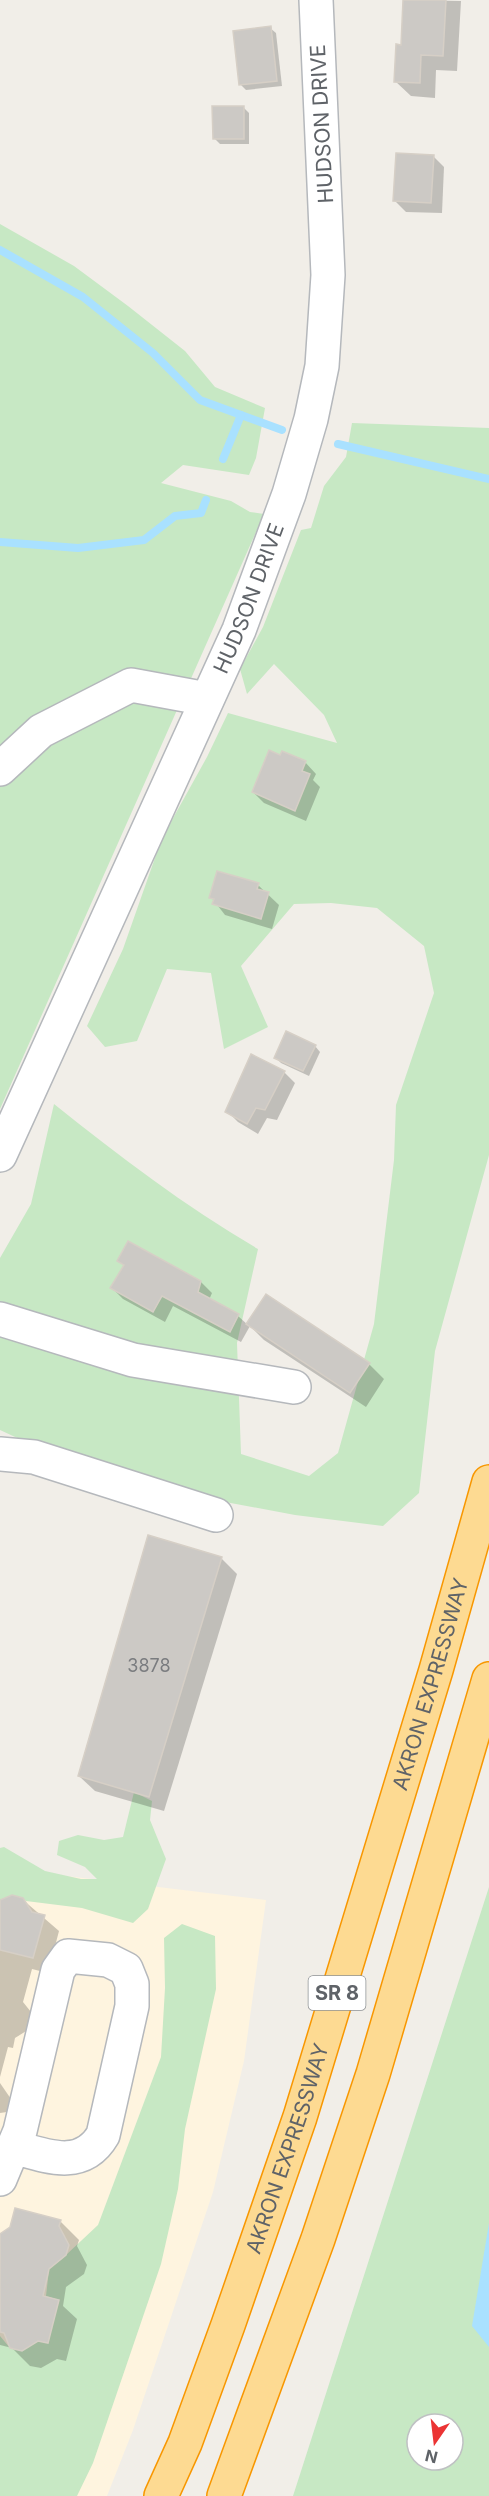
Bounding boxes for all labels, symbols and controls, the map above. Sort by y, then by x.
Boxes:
street label: HUDSON DRIVE [305,44,338,204]
street label: HUDSON DRIVE [208,520,289,677]
street label: AKRON EXPRESSWAY [387,1575,473,1793]
house number: 3878 [127,1655,171,1676]
road number: SR 8 [308,1976,366,2010]
street label: AKRON EXPRESSWAY [241,2040,334,2257]
north arrow [405,2412,465,2472]
text: N [423,2445,440,2468]

